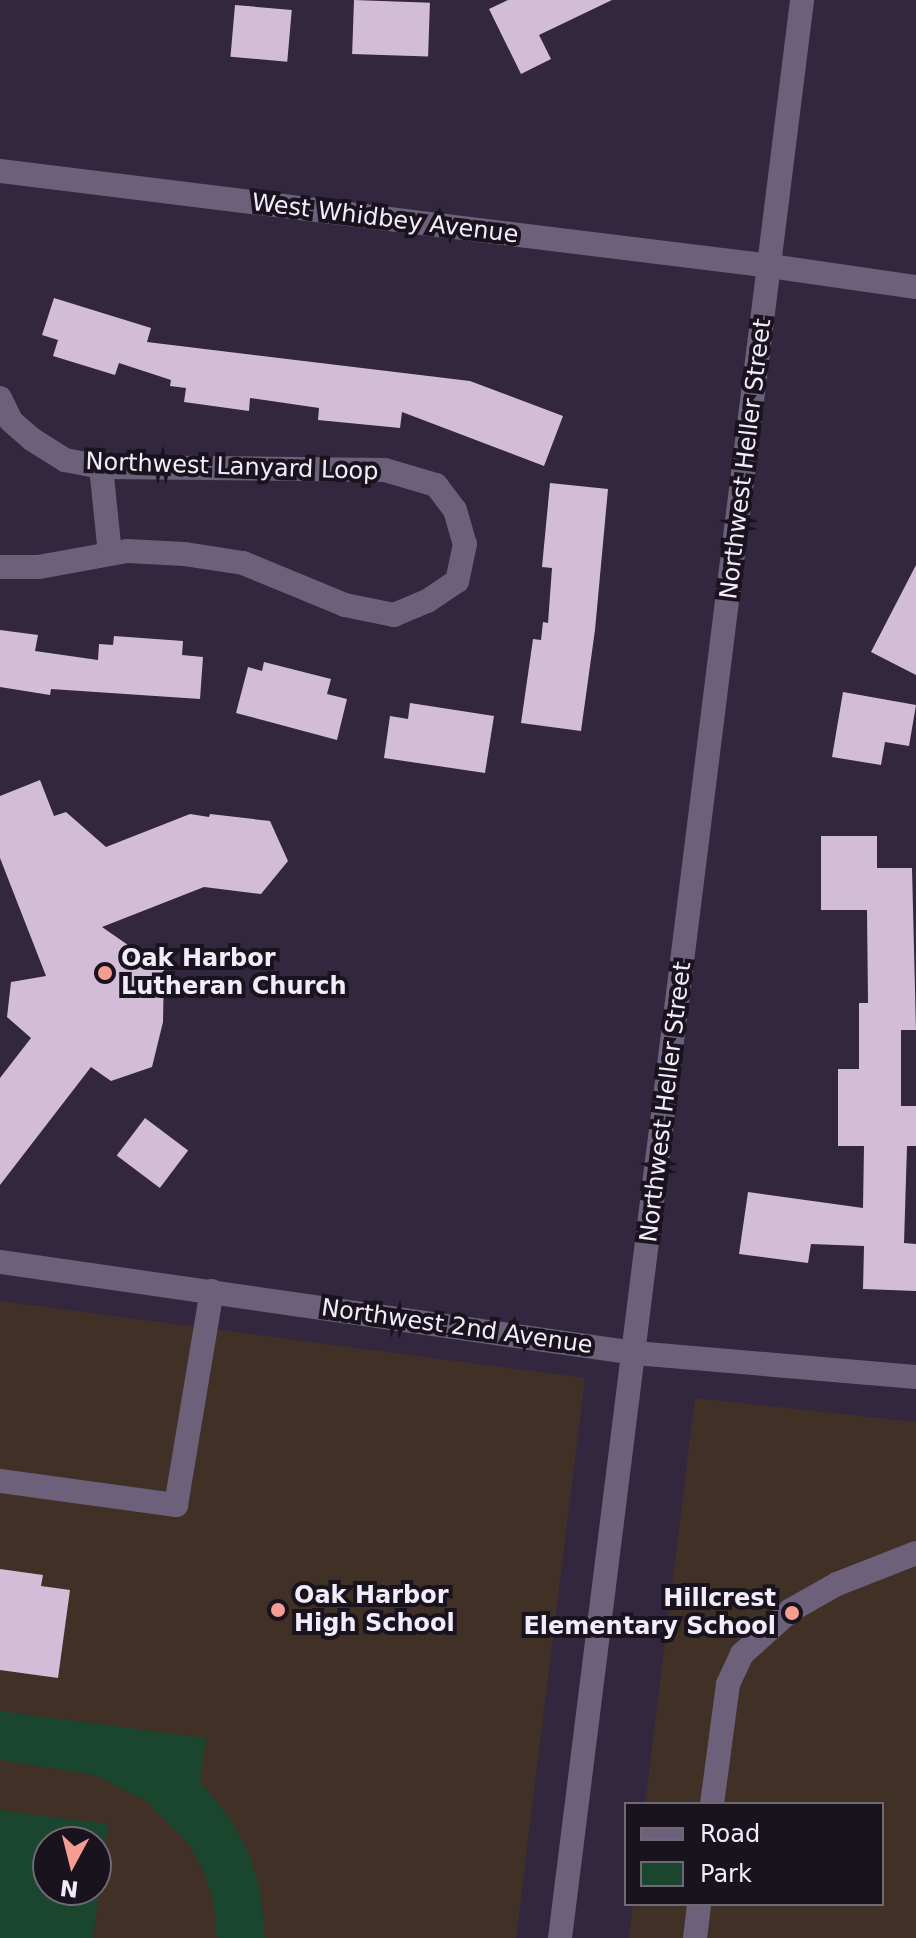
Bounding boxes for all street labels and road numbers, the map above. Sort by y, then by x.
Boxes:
street label: West Whidbey Avenue [250,188,520,250]
street label: Northwest Heller Street [714,317,778,601]
street label: Northwest Lanyard Loop [85,447,379,487]
street label: Northwest Heller Street [634,960,698,1244]
street label: Northwest 2nd Avenue [320,1294,594,1360]

